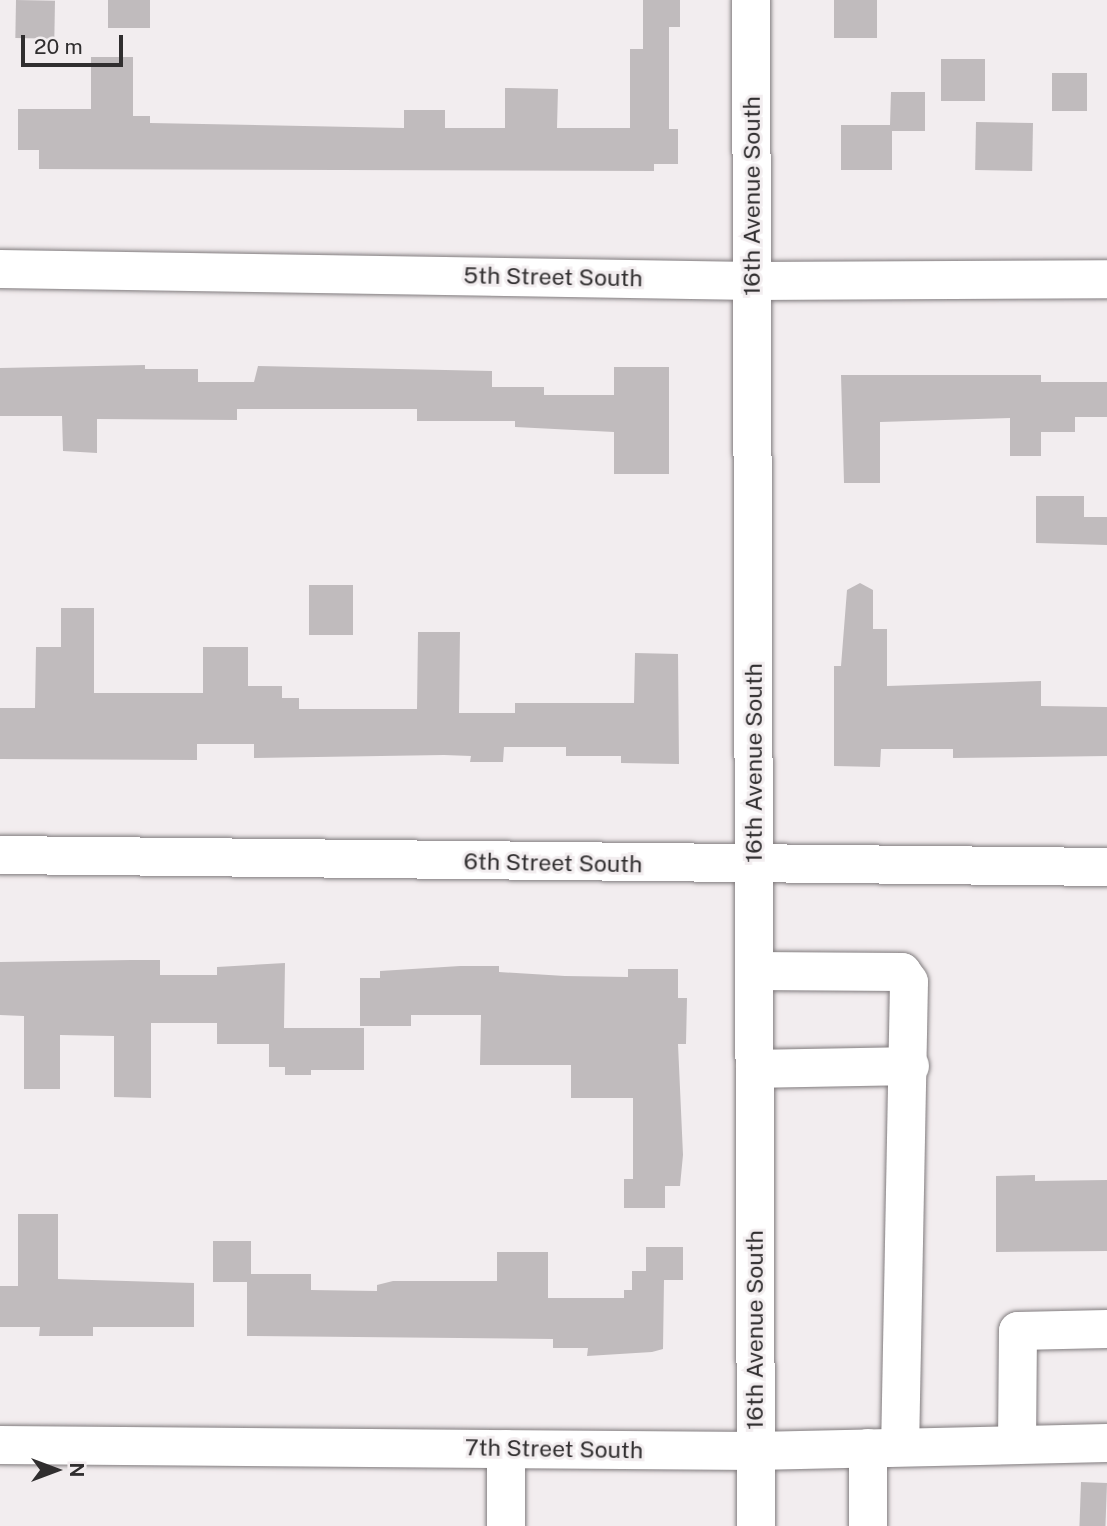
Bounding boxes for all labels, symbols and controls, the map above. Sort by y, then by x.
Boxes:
scale bar [24,21,126,65]
text: 20 m [34,34,83,59]
street label: 16th Avenue South [738,96,766,296]
street label: 5th Street South [463,262,643,292]
street label: 16th Avenue South [740,663,768,863]
street label: 6th Street South [463,848,643,878]
street label: 16th Avenue South [741,1230,769,1430]
street label: 7th Street South [465,1434,643,1464]
north arrow [21,1435,91,1505]
text: N [66,1463,88,1477]

